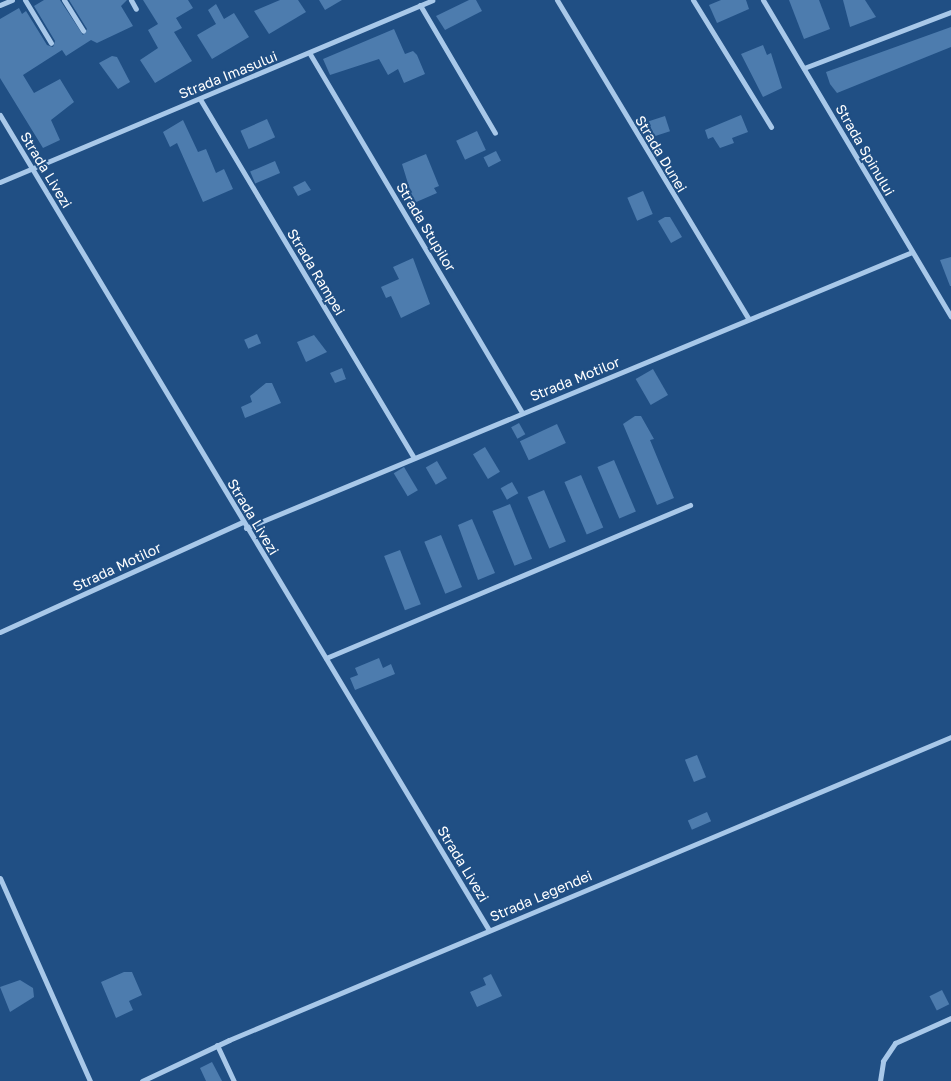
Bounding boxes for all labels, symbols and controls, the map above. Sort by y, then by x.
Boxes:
street label: Strada Imasului [176,48,280,102]
street label: Strada Spinului [832,101,898,199]
street label: Strada Dunei [632,113,690,195]
street label: Strada Livezi [17,129,75,211]
street label: Strada Stupilor [393,179,459,275]
street label: Strada Rampei [284,226,348,318]
street label: Strada Motilor [528,353,622,405]
street label: Strada Livezi [224,476,282,558]
street label: Strada Motilor [70,539,164,595]
street label: Strada Livezi [434,823,492,905]
street label: Strada Legendei [487,867,595,925]

